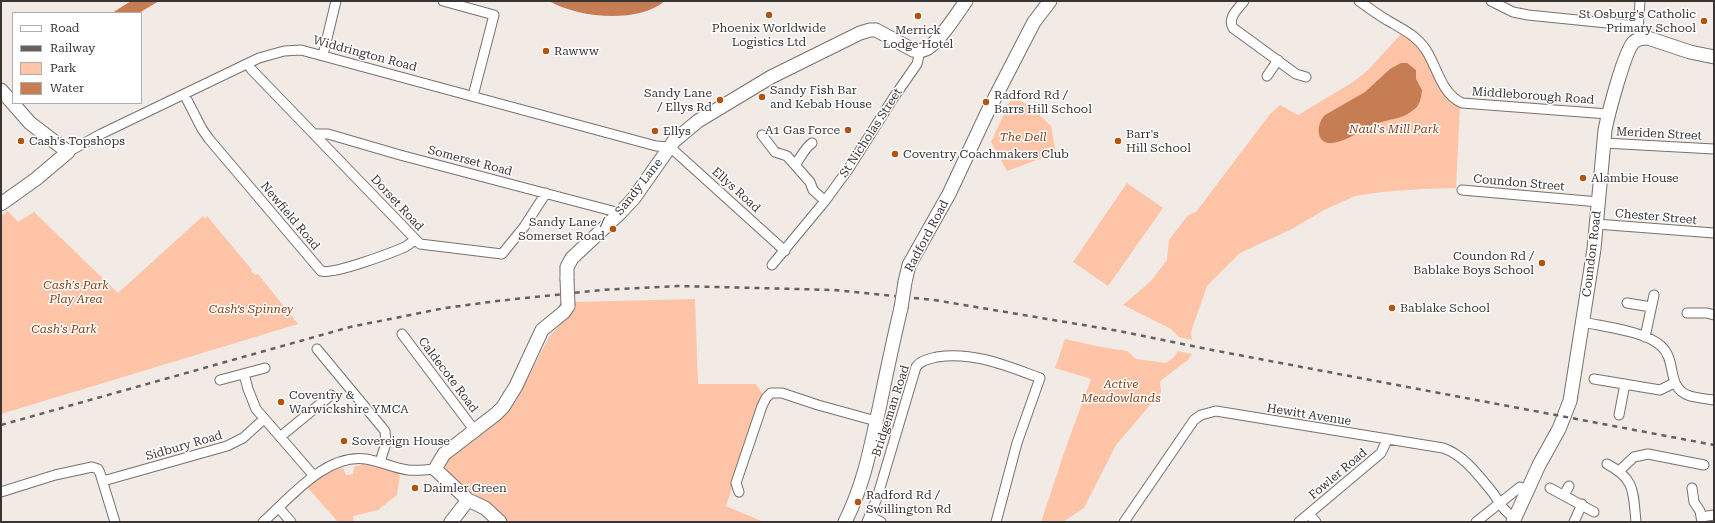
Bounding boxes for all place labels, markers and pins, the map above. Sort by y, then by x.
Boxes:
place label: St Osburg's Catholic Primary School [1579,7,1696,35]
marker: Phoenix Worldwide Logistics Ltd [764,10,774,20]
marker: Merrick Lodge Hotel [913,11,923,21]
marker: St Osburg's Catholic Primary School [1699,16,1709,26]
place label: Phoenix Worldwide Logistics Ltd [712,21,826,49]
place label: Merrick Lodge Hotel [883,23,953,51]
place label: Rawww [554,44,599,58]
marker: Rawww [541,46,551,56]
place label: Sandy Fish Bar and Kebab House [770,83,872,111]
place label: Sandy Lane / Ellys Rd [644,86,712,114]
place label: Radford Rd / Barrs Hill School [994,88,1092,116]
marker: Sandy Fish Bar and Kebab House [757,92,767,102]
marker: Sandy Lane / Ellys Rd [715,95,725,105]
marker: Radford Rd / Barrs Hill School [981,97,991,107]
place label: A1 Gas Force [765,123,840,137]
place label: Ellys [663,124,691,138]
marker: A1 Gas Force [843,125,853,135]
marker: Ellys [650,126,660,136]
place label: Barr's Hill School [1126,127,1191,155]
place label: Cash's Topshops [29,134,125,148]
marker: Cash's Topshops [16,136,26,146]
marker: Barr's Hill School [1113,136,1123,146]
place label: Coventry Coachmakers Club [903,147,1069,161]
marker: Coventry Coachmakers Club [890,149,900,159]
place label: Alambie House [1591,171,1679,185]
marker: Alambie House [1578,173,1588,183]
place label: Sandy Lane / Somerset Road [518,215,605,243]
marker: Sandy Lane / Somerset Road [608,224,618,234]
place label: Coundon Rd / Bablake Boys School [1413,249,1534,277]
marker: Coundon Rd / Bablake Boys School [1537,258,1547,268]
place label: Bablake School [1400,301,1490,315]
marker: Bablake School [1387,303,1397,313]
place label: Coventry & Warwickshire YMCA [289,388,409,416]
marker: Coventry & Warwickshire YMCA [276,397,286,407]
place label: Sovereign House [352,434,450,448]
marker: Sovereign House [339,436,349,446]
place label: Daimler Green [423,481,507,495]
marker: Daimler Green [410,483,420,493]
place label: Radford Rd / Swillington Rd [866,488,952,516]
marker: Radford Rd / Swillington Rd [853,497,863,507]

